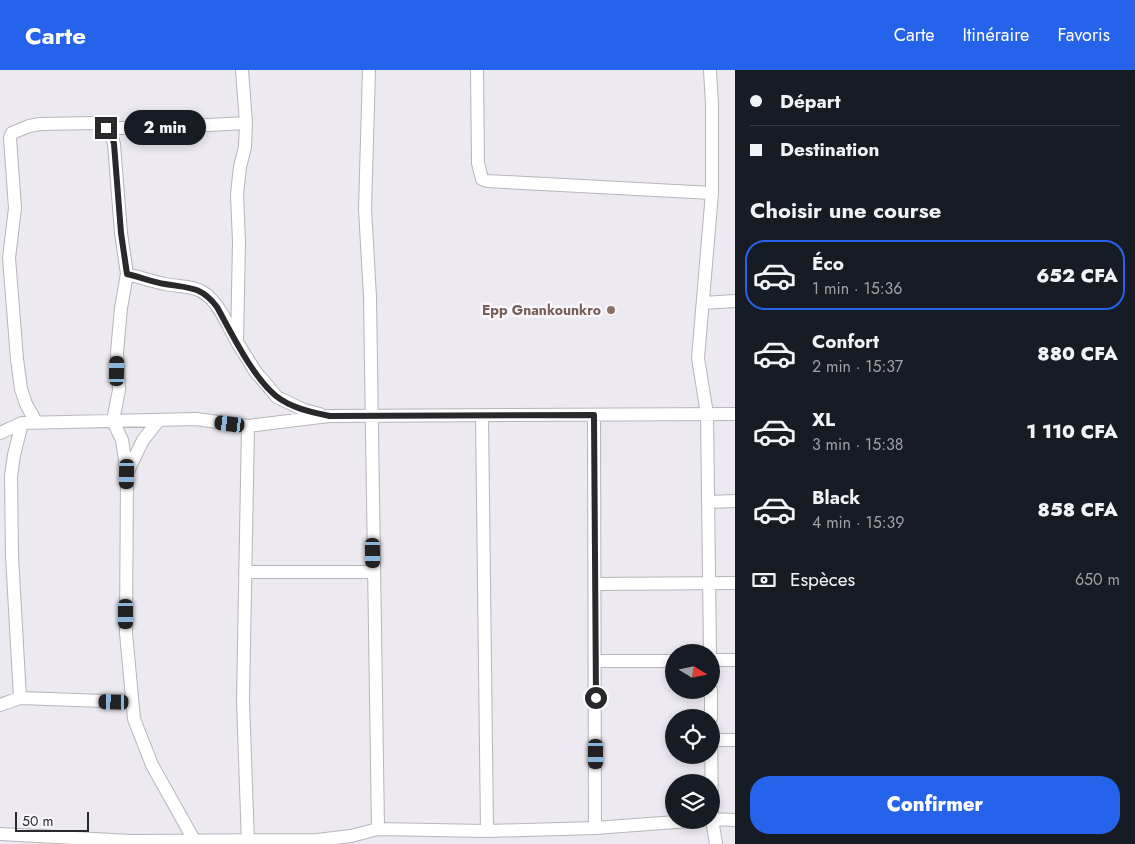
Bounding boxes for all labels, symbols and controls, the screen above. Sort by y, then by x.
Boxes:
text: Carte [25,18,86,53]
text: Carte [894,22,935,48]
text: Itinéraire [963,22,1029,48]
text: Favoris [1057,22,1110,48]
text: Départ [780,88,841,115]
callout: 2 min [124,110,206,146]
text: 2 min [144,116,186,139]
route end [95,117,117,139]
text: Destination [780,136,879,163]
text: Choisir une course [750,194,941,226]
text: Éco [812,250,844,277]
icon: car [752,253,797,298]
text: 652 CFA [1036,262,1118,289]
text: 1 min · 15:36 [812,277,902,300]
place label: Epp Gnankounkro [482,300,601,320]
marker: Epp Gnankounkro [605,304,617,316]
text: Confort [812,328,879,355]
icon: car [752,331,797,376]
text: 880 CFA [1037,340,1118,367]
text: 2 min · 15:37 [812,355,903,378]
car [109,356,124,386]
text: XL [812,406,835,433]
icon: car [752,409,797,454]
car [214,415,245,433]
text: 1 110 CFA [1026,418,1118,445]
text: 3 min · 15:38 [812,433,903,456]
car [119,459,134,489]
text: Black [812,484,860,511]
icon: car [752,487,797,532]
text: 858 CFA [1038,496,1118,523]
text: 4 min · 15:39 [812,511,905,534]
car [365,538,380,568]
icon: cash [750,566,778,594]
text: Espèces [790,566,855,593]
text: 650 m [1075,568,1120,591]
car [118,599,133,629]
north arrow [665,644,720,699]
map controls [665,644,720,829]
route start [585,687,607,709]
car [98,694,129,710]
button: locate [665,709,720,764]
car [588,739,603,769]
button: layers [665,774,720,829]
button: Confirmer [750,776,1120,834]
scale bar [15,809,89,832]
text: 50 m [22,811,53,831]

